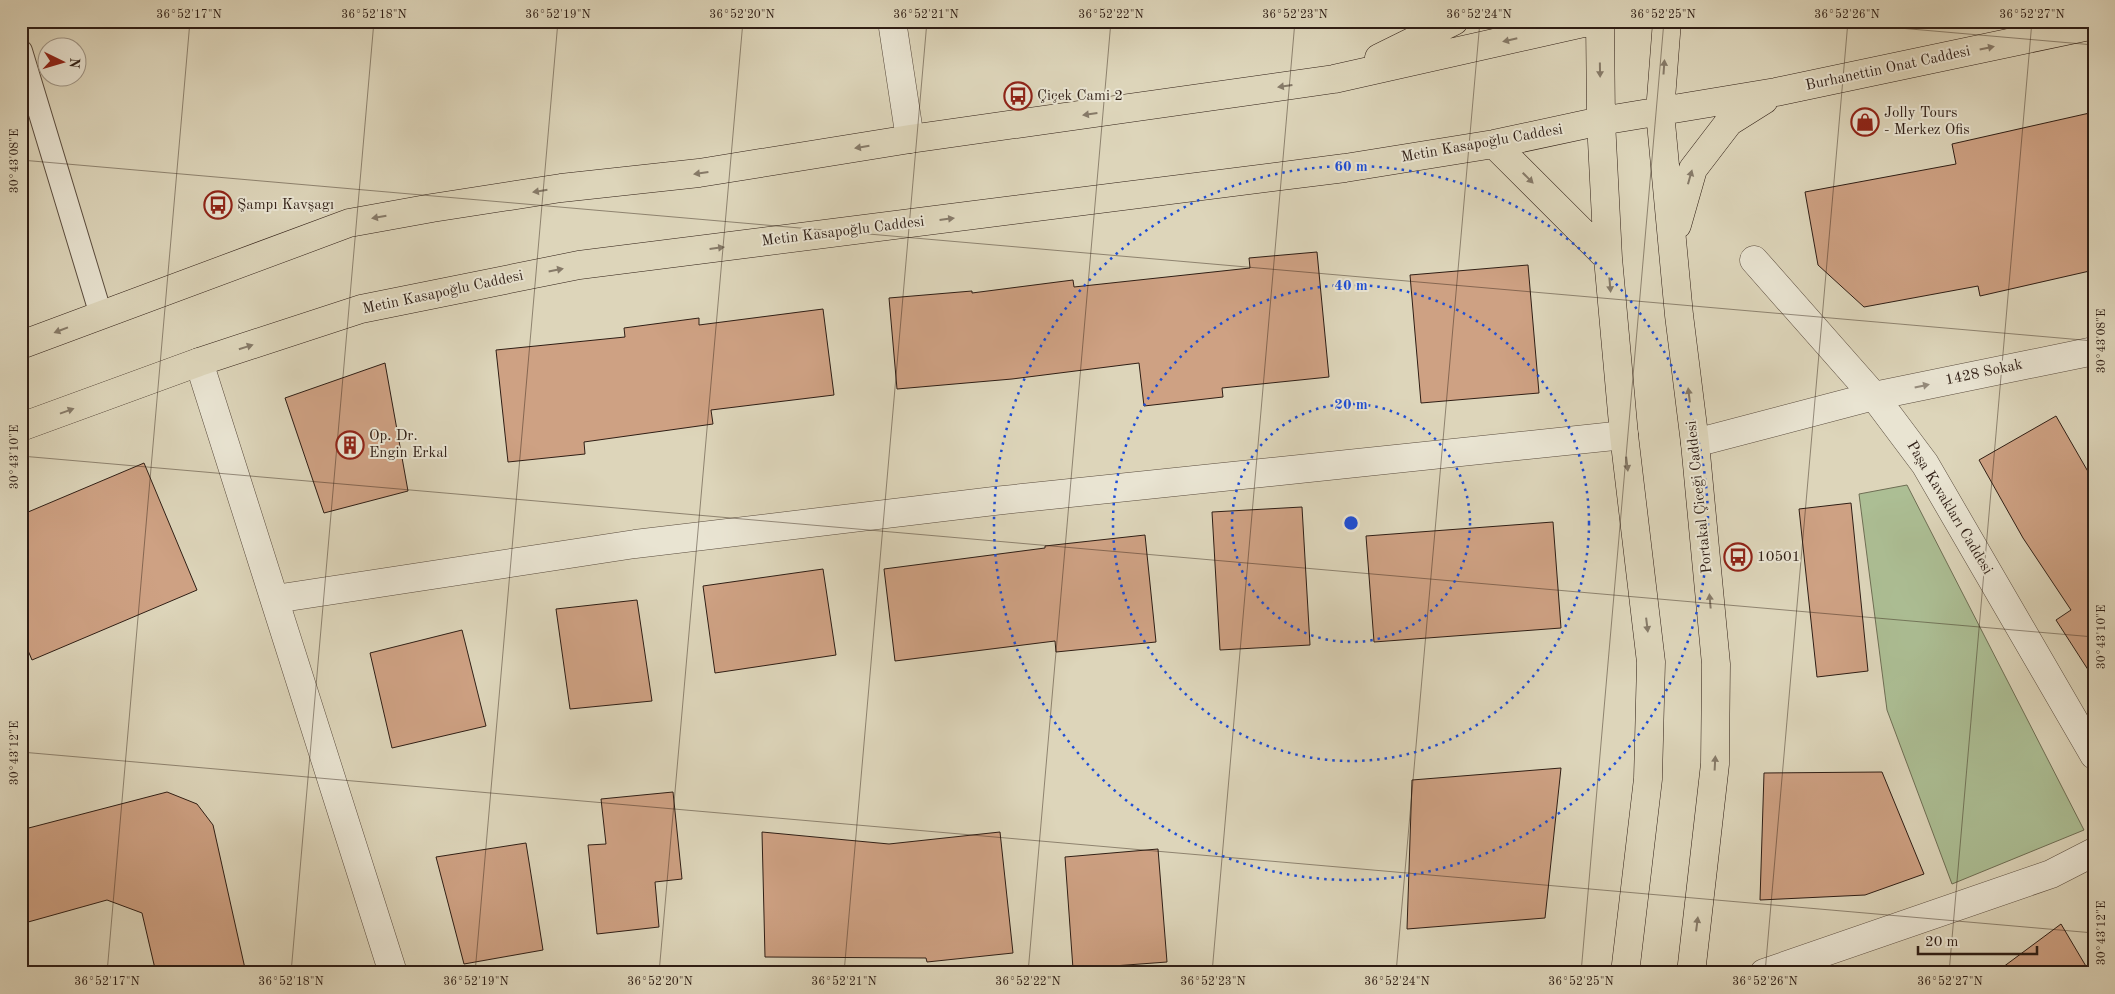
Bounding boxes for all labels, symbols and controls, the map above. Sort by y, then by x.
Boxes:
text: 36°52'17"N [156,8,222,21]
text: 36°52'18"N [341,8,407,21]
text: 36°52'19"N [525,8,591,21]
text: 36°52'20"N [709,8,775,21]
text: 36°52'21"N [893,8,959,21]
text: 36°52'22"N [1078,8,1144,21]
text: 36°52'23"N [1262,8,1328,21]
text: 36°52'24"N [1446,8,1512,21]
text: 36°52'25"N [1630,8,1696,21]
text: 36°52'26"N [1814,8,1880,21]
text: 36°52'27"N [1999,8,2065,21]
one-way arrow [1502,36,1517,44]
north arrow [38,38,88,88]
one-way arrow [1979,43,1995,51]
street label: Burhanettin Onat Caddesi [1804,44,1972,94]
text: N [66,57,81,69]
one-way arrow [1660,58,1668,74]
one-way arrow [1597,62,1605,78]
bus stop icon: Çiçek Cami 2 [1003,81,1033,111]
one-way arrow [1277,82,1293,90]
place label: Çiçek Cami 2 [1037,89,1123,104]
place label: Jolly Tours - Merkez Ofis [1884,106,1970,138]
shop icon: Jolly Tours - Merkez Ofis [1850,107,1880,137]
one-way arrow [1081,110,1097,118]
street label: Metin Kasapoğlu Caddesi [1400,122,1564,166]
text: 30°43'08"E [9,129,21,193]
one-way arrow [853,143,869,151]
text: 60 m [1334,160,1368,175]
one-way arrow [693,169,709,177]
one-way arrow [1687,170,1695,185]
one-way arrow [1522,172,1534,184]
one-way arrow [532,188,548,196]
bus stop icon: Şampı Kavşagı [203,190,233,220]
place label: Şampı Kavşagı [237,198,334,213]
one-way arrow [371,214,387,222]
street label: Metin Kasapoğlu Caddesi [761,215,925,249]
one-way arrow [940,215,956,223]
one-way arrow [709,244,725,252]
one-way arrow [548,266,563,274]
street label: Metin Kasapoğlu Caddesi [361,269,525,317]
one-way arrow [1606,277,1614,293]
text: 40 m [1334,279,1368,294]
text: 30°43'08"E [2096,309,2108,373]
one-way arrow [53,326,68,334]
one-way arrow [238,343,253,350]
street label: 1428 Sokak [1944,357,2024,389]
one-way arrow [1915,382,1930,390]
one-way arrow [1685,386,1693,402]
text: 20 m [1334,398,1368,413]
one-way arrow [60,407,75,415]
street label: Portakal Çiceği Caddesi [1685,420,1715,574]
text: 30°43'10"E [9,425,21,489]
place label: Op. Dr. Engin Erkal [369,429,448,461]
building icon: Op. Dr. Engin Erkal [335,430,365,460]
street label: Paşa Kavakları Caddesi [1903,439,1995,577]
one-way arrow [1623,456,1631,472]
centre of rings [1342,514,1360,532]
bus stop icon: 10501 [1723,542,1753,572]
place label: 10501 [1757,550,1801,565]
one-way arrow [1706,592,1714,608]
text: 30°43'10"E [2096,605,2108,669]
one-way arrow [1643,618,1651,634]
text: 30°43'12"E [9,721,21,785]
one-way arrow [1712,755,1720,771]
text: 30°43'12"E [2096,901,2108,965]
one-way arrow [1693,916,1701,932]
scale bar [1918,924,2036,956]
text: 20 m [1925,935,1959,950]
text: 36°52'17"N [74,975,140,988]
text: 36°52'18"N [258,975,324,988]
text: 36°52'19"N [443,975,509,988]
text: 36°52'20"N [627,975,693,988]
text: 36°52'21"N [811,975,877,988]
text: 36°52'22"N [995,975,1061,988]
text: 36°52'23"N [1180,975,1246,988]
text: 36°52'24"N [1364,975,1430,988]
text: 36°52'25"N [1548,975,1614,988]
text: 36°52'26"N [1732,975,1798,988]
text: 36°52'27"N [1917,975,1983,988]

